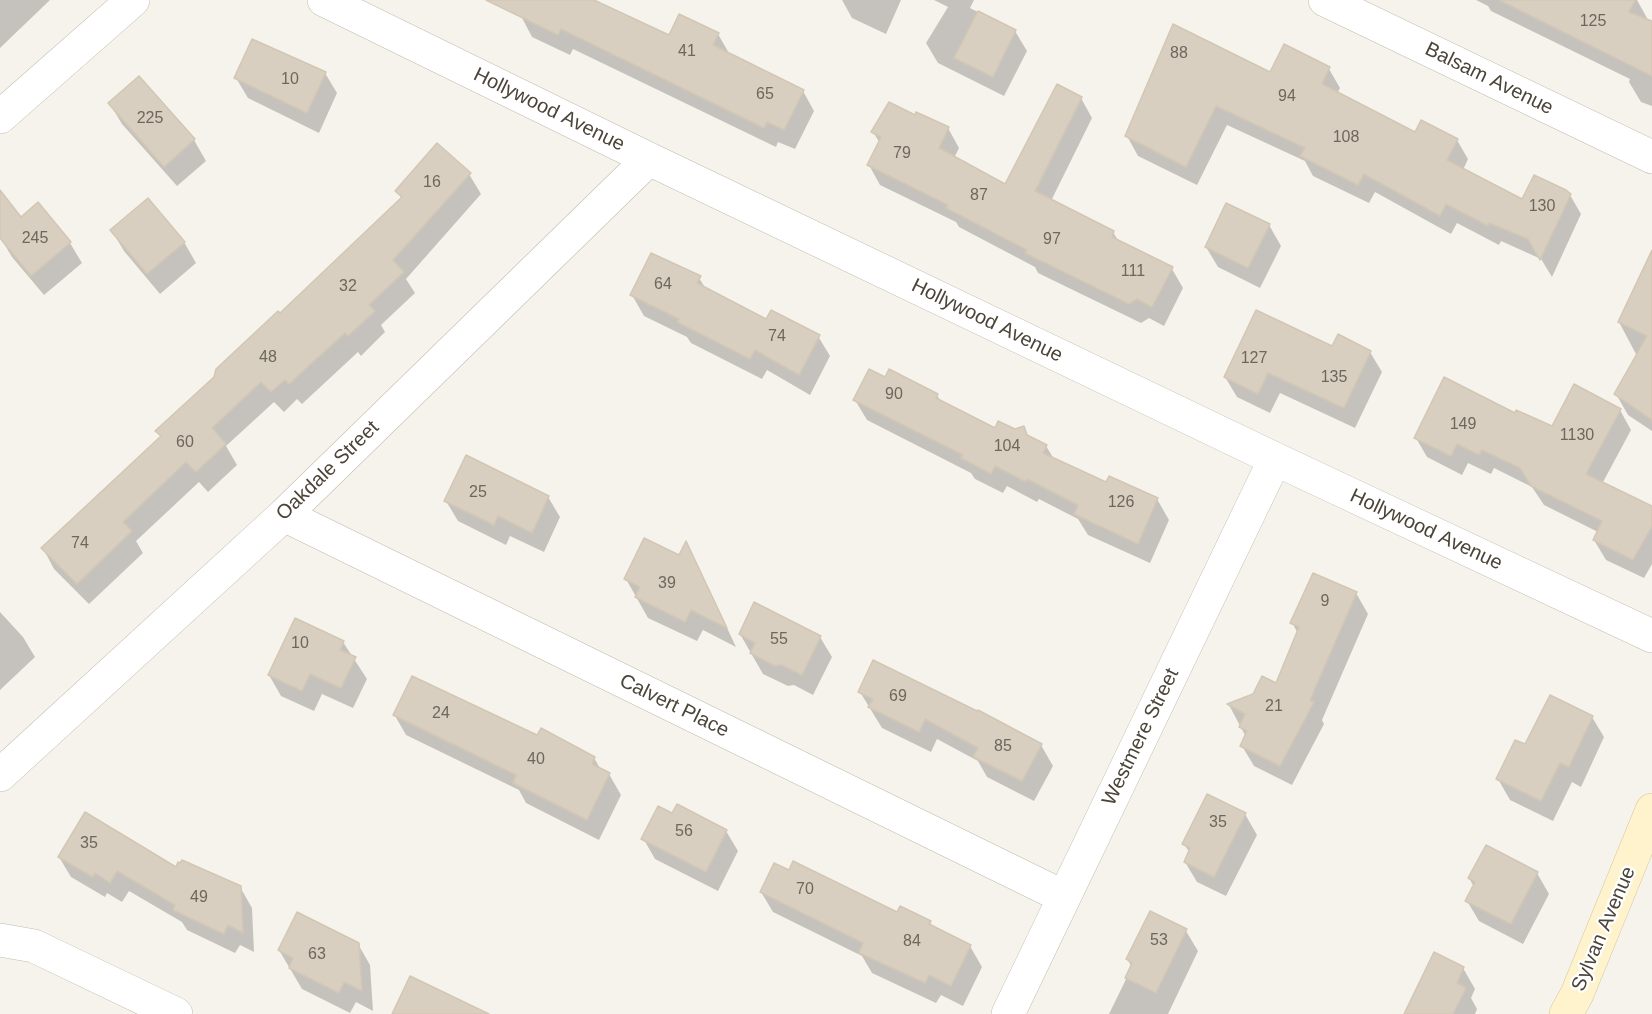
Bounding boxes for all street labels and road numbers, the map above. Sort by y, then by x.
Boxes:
street label: Balsam Avenue [1421,38,1557,120]
street label: Hollywood Avenue [469,63,629,157]
street label: Hollywood Avenue [907,274,1067,368]
street label: Oakdale Street [272,416,384,526]
street label: Hollywood Avenue [1346,484,1506,576]
street label: Westmere Street [1097,664,1185,810]
street label: Calvert Place [615,669,733,743]
street label: Sylvan Avenue [1567,863,1641,995]

